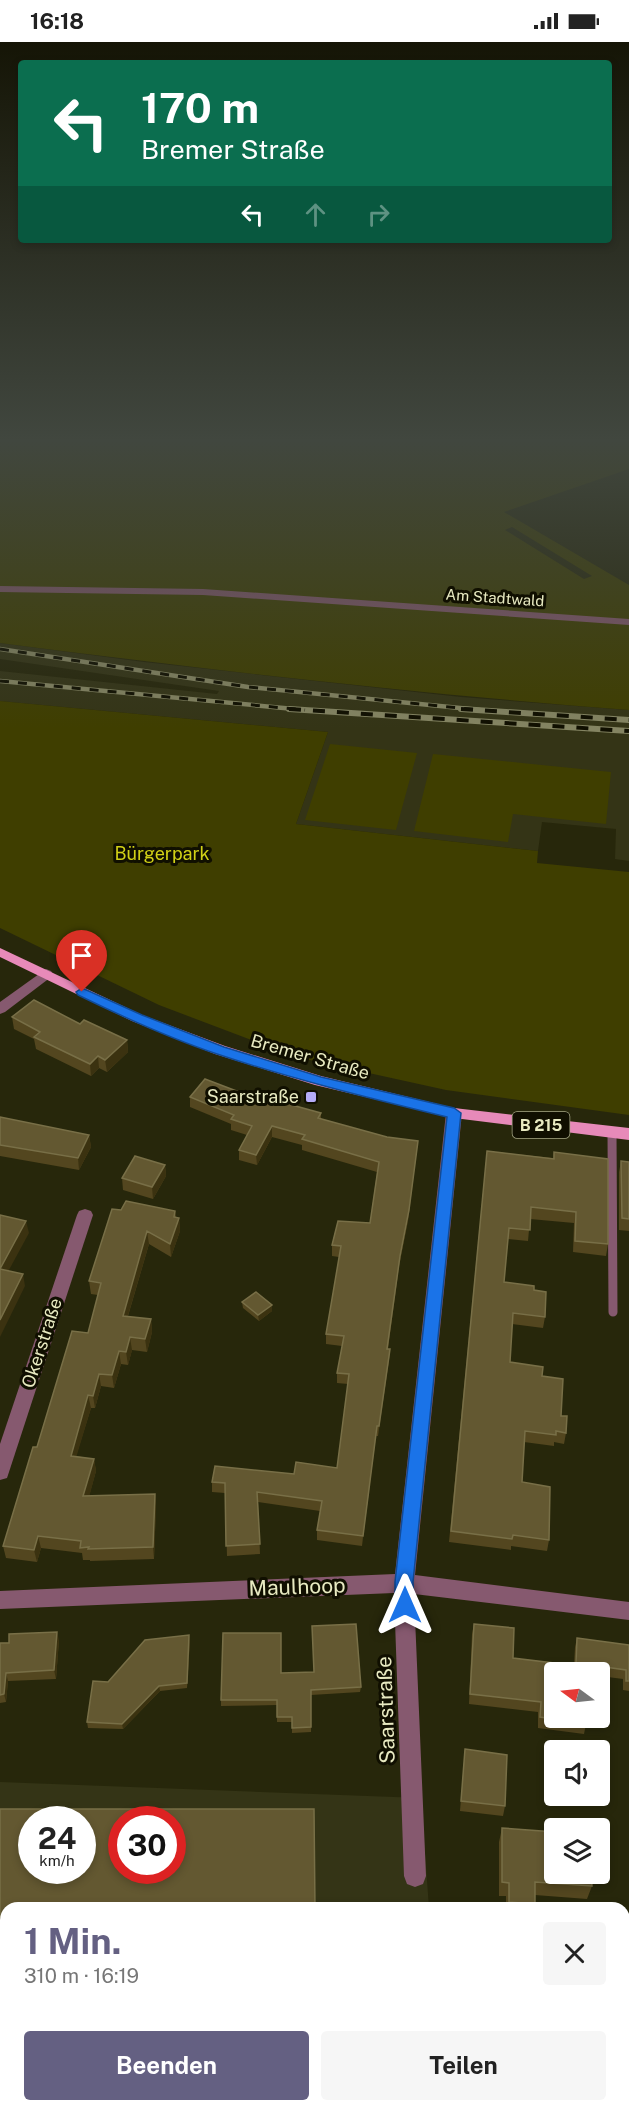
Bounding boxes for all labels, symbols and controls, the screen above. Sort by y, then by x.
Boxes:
text: 16:18 [30,8,84,34]
text: 170 m [141,83,259,132]
icon: left [42,84,120,162]
text: Bremer Straße [141,133,325,165]
icon: left [236,198,269,231]
icon: ahead [299,198,332,231]
icon: right [362,198,395,231]
street label: Am Stadtwald [445,586,545,609]
park label: Bürgerpark [114,843,210,864]
pin [56,930,107,992]
icon: arrive [65,939,98,972]
street label: Bremer Straße [248,1030,372,1083]
place label: Saarstraße [207,1086,299,1107]
marker: Saarstraße [304,1090,318,1104]
road number: B 215 [512,1112,570,1138]
street label: Okerstraße [17,1295,66,1390]
street label: Maulhoop [248,1572,346,1601]
position arrow [373,1573,437,1637]
street label: Saarstraße [371,1656,400,1764]
north arrow [544,1662,610,1728]
map controls [544,1662,610,1884]
button: sound [544,1740,610,1806]
speed limit sign: 30 [108,1806,186,1884]
button: layers [544,1818,610,1884]
text: 24 [38,1820,76,1856]
text: km/h [39,1852,75,1869]
text: 1 Min. [24,1920,121,1962]
button: close [543,1922,606,1985]
text: 310 m · 16:19 [24,1964,139,1988]
button: Beenden [24,2031,309,2100]
button: Teilen [321,2031,606,2100]

